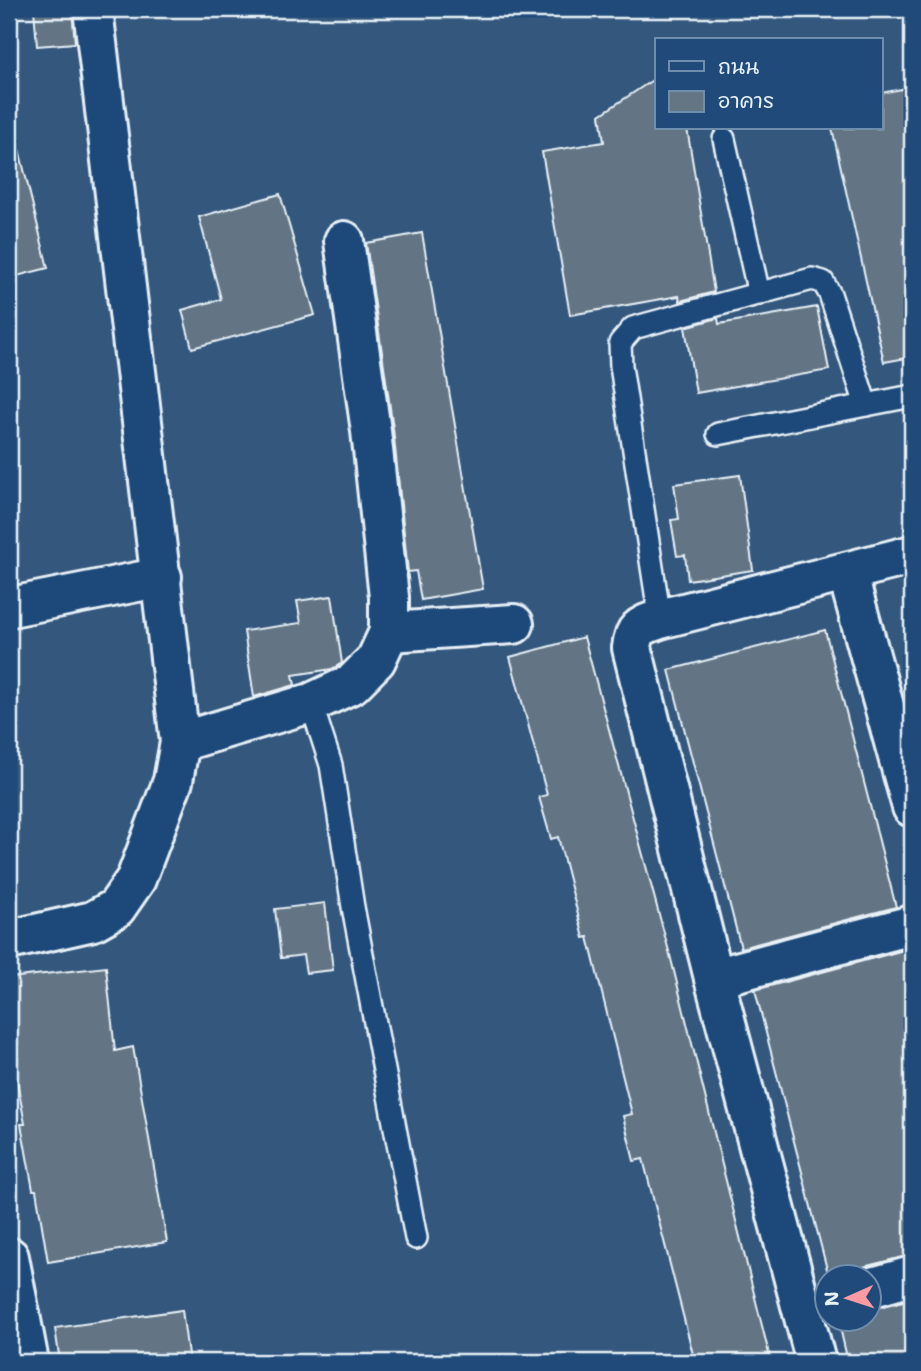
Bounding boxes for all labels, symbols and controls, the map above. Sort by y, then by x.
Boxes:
legend [655,38,883,130]
text: ถนน [718,53,759,81]
text: อาคาร [718,87,774,115]
north arrow [813,1262,883,1332]
text: N [819,1291,844,1307]

